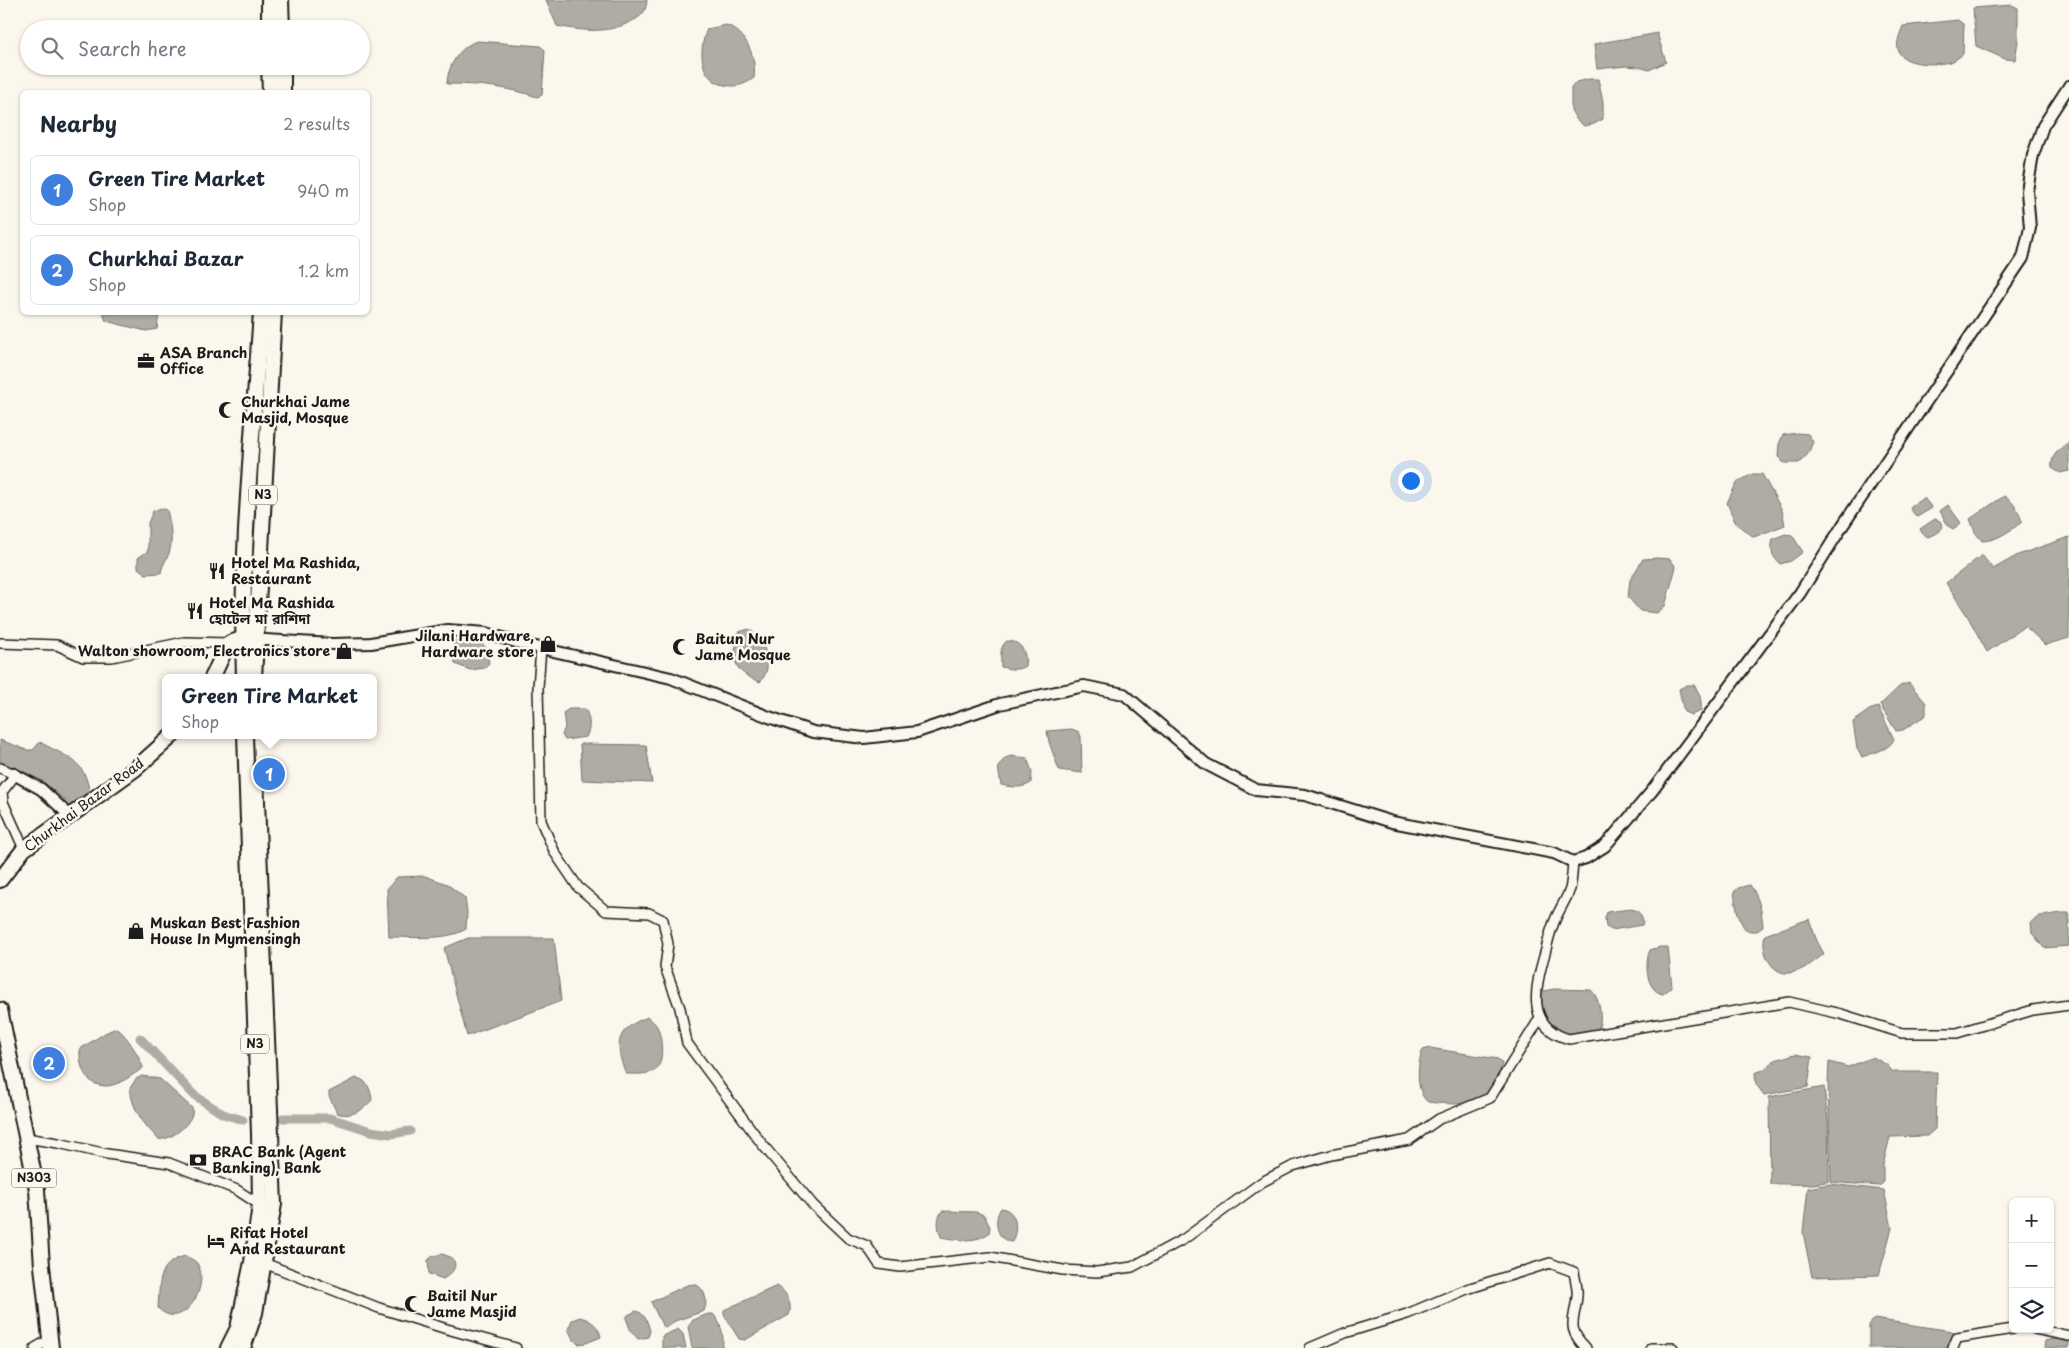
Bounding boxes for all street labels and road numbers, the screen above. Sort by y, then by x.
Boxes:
road number: N3 [249,486,277,504]
street label: Churkhai Bazar Road [19,753,148,857]
road number: N3 [241,1034,269,1054]
road number: N303 [12,1168,56,1188]

